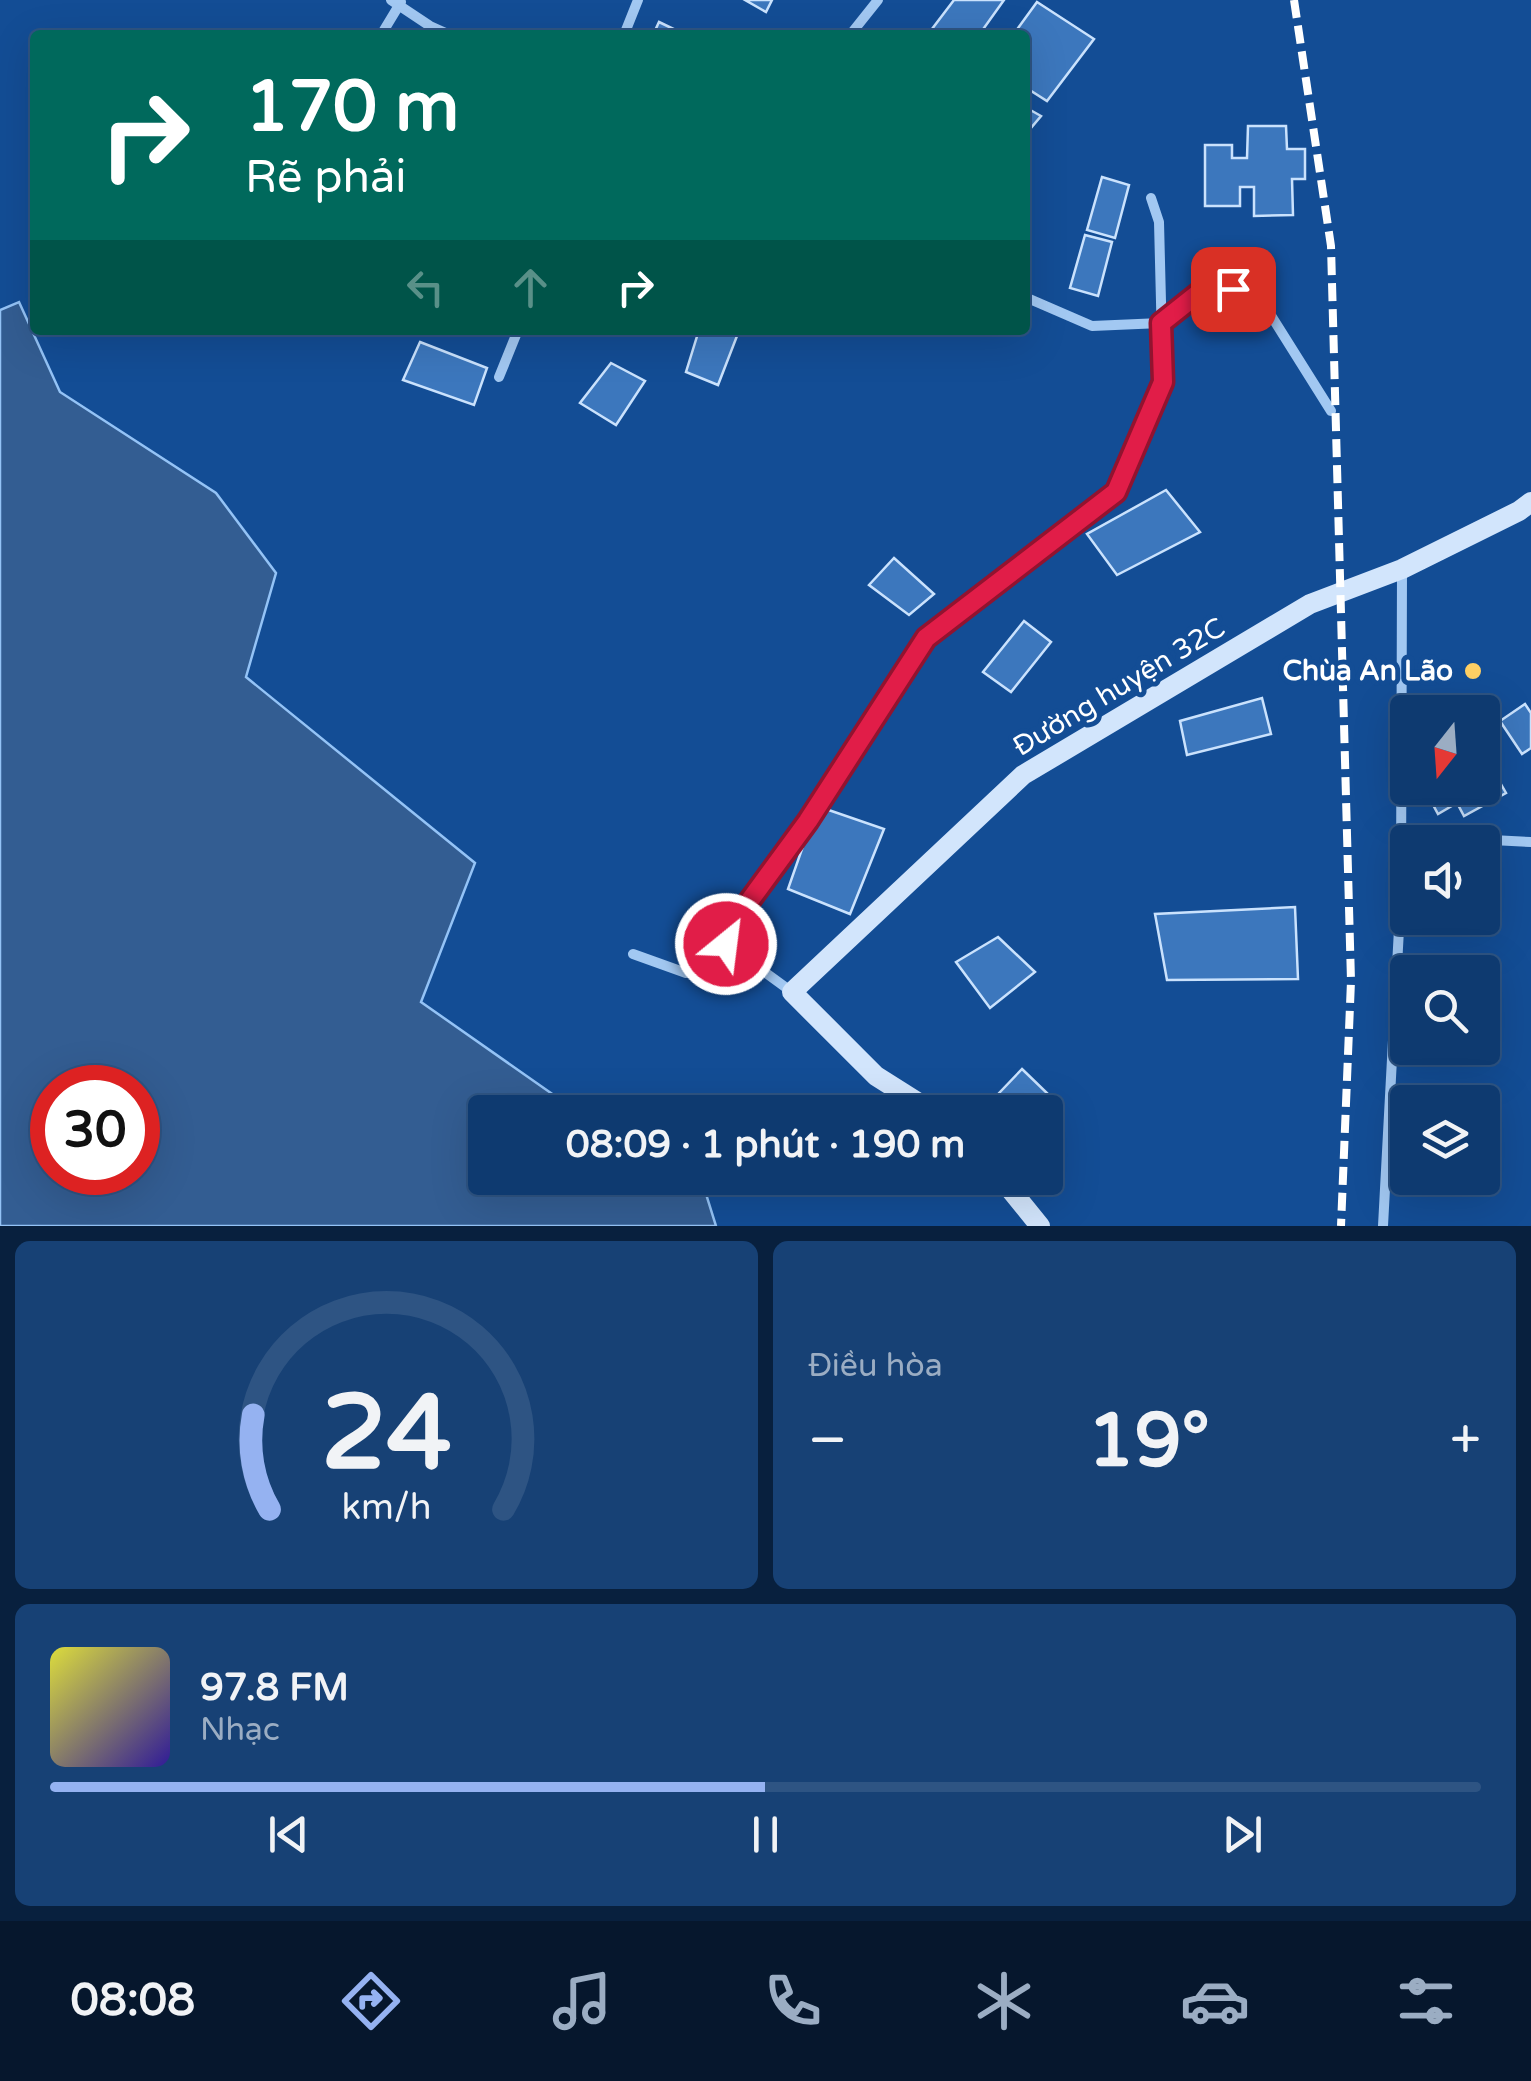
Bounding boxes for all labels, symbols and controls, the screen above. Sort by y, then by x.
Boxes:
text: 170 m [245,66,459,150]
icon: right [80,70,210,200]
text: Rẽ phải [245,151,407,205]
pin [1191,247,1276,332]
icon: left [398,260,453,315]
icon: ahead [503,260,558,315]
icon: right [608,260,663,315]
icon: arrive [1206,262,1261,317]
street label: Đường huyện 32C [1007,610,1231,764]
place label: Chùa An Lão [1283,654,1453,688]
marker: Chùa An Lão [1462,660,1484,682]
north arrow [1390,695,1500,805]
map controls [1390,695,1500,1195]
button: sound [1390,825,1500,935]
position arrow [674,892,778,996]
button: search [1390,955,1500,1065]
speed limit sign: 30 [30,1065,160,1195]
button: layers [1390,1085,1500,1195]
text: 08:09 · 1 phút · 190 m [566,1122,965,1168]
text: Điều hòa [808,1347,943,1385]
text: 24 [321,1372,452,1497]
text: 19° [1087,1396,1210,1486]
text: − [808,1408,847,1474]
text: + [1450,1408,1481,1474]
text: km/h [342,1486,431,1529]
text: 97.8 FM [200,1665,349,1711]
text: Nhạc [200,1711,280,1749]
icon: previous [261,1807,316,1862]
icon: pause [738,1807,793,1862]
icon: next [1215,1807,1270,1862]
icon: directions [336,1966,406,2036]
icon: music [547,1966,617,2036]
icon: phone [758,1966,828,2036]
icon: climate [969,1966,1039,2036]
icon: car [1180,1966,1250,2036]
icon: filters [1391,1966,1461,2036]
text: 08:08 [70,1974,195,2028]

